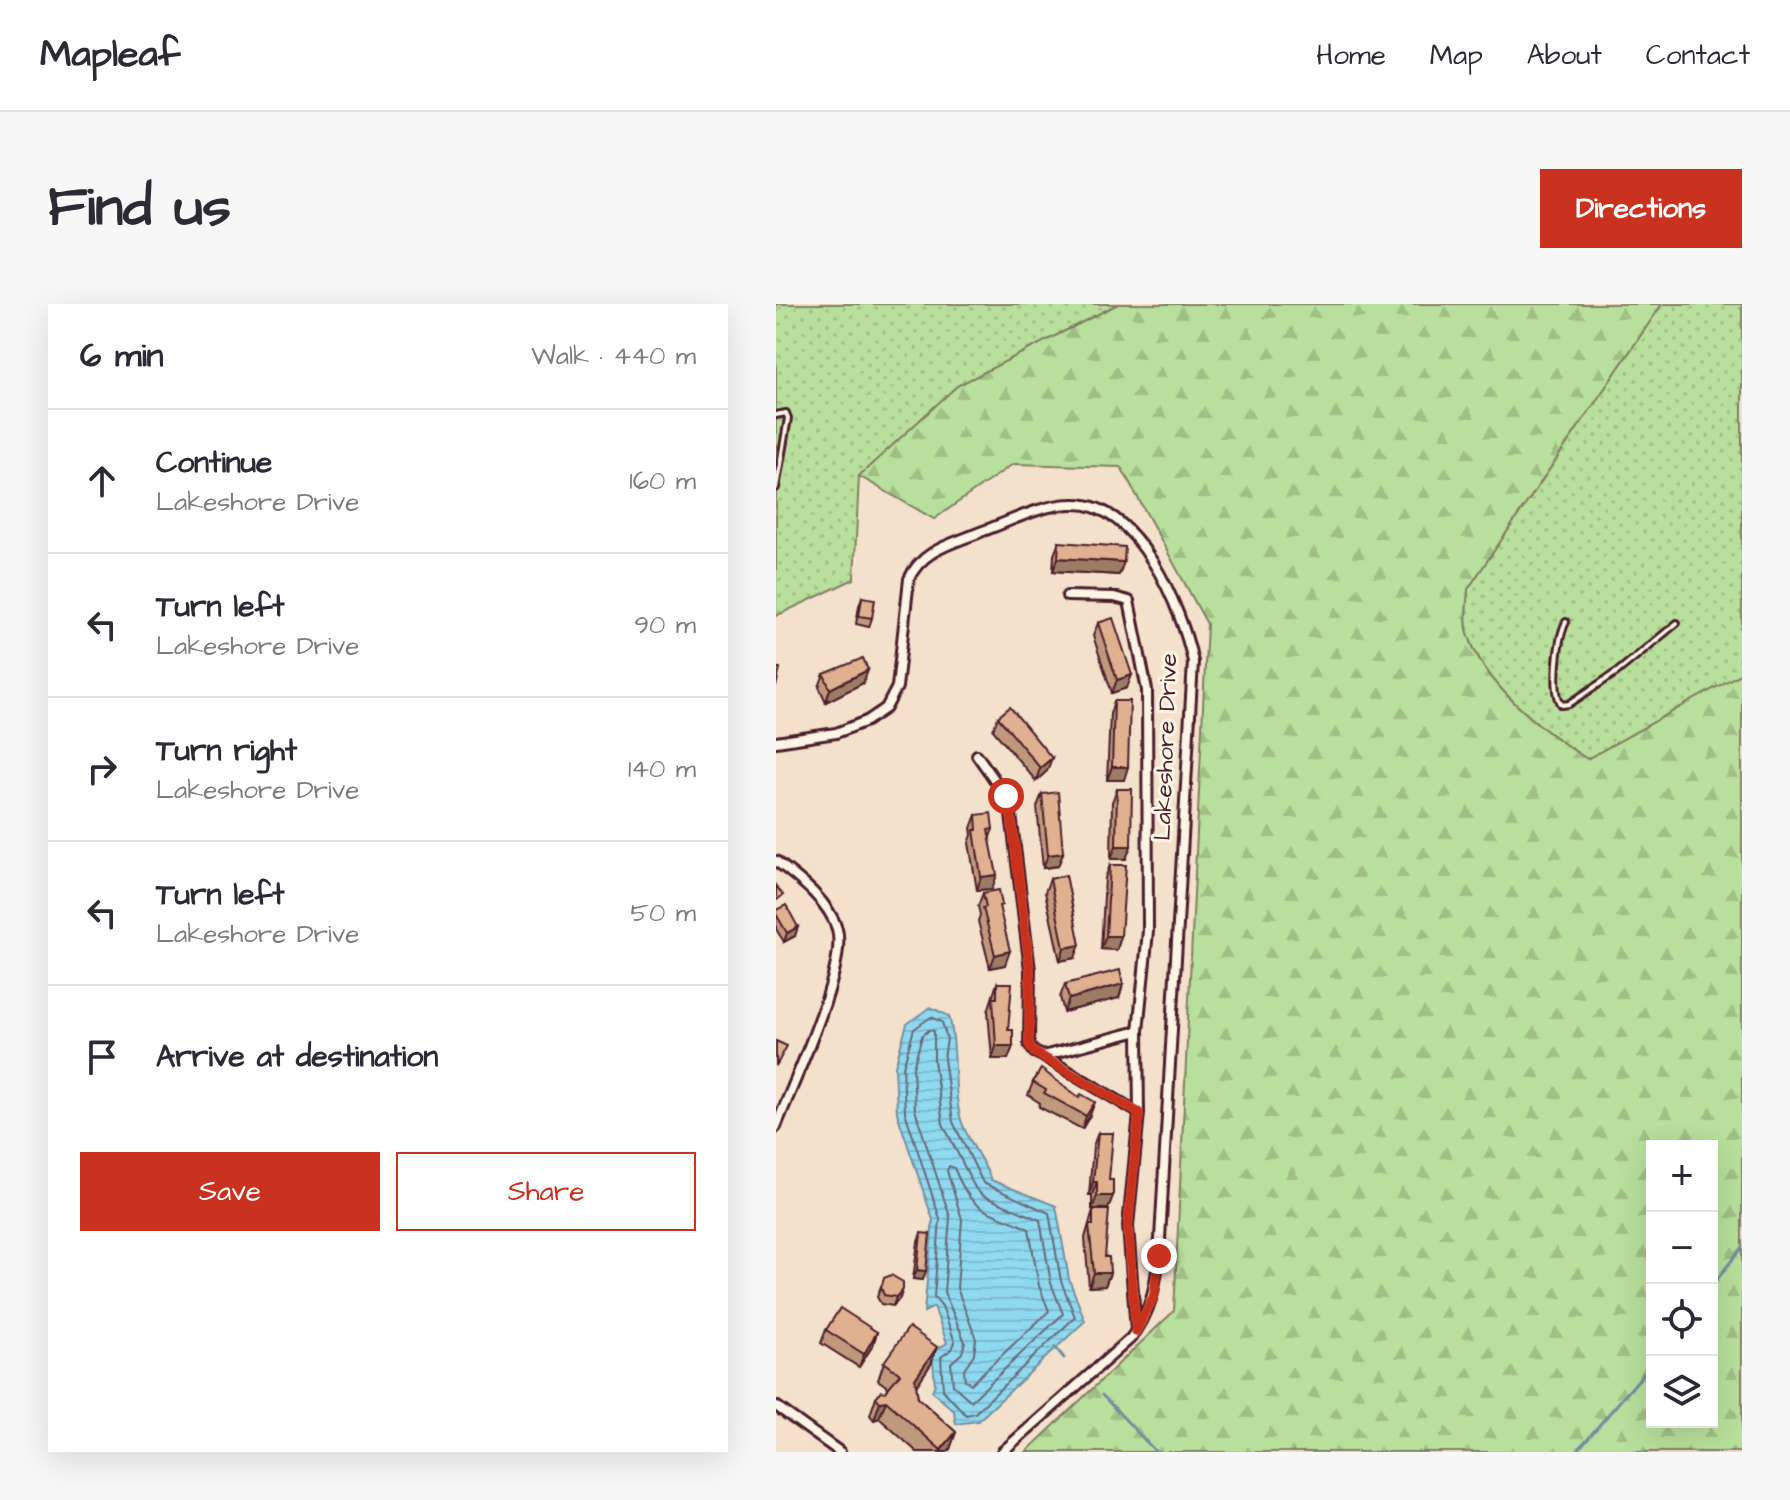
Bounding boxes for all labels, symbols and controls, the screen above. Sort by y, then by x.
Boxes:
text: Mapleaf [40,29,180,81]
text: Home [1316,36,1386,75]
text: Map [1430,36,1483,75]
text: About [1527,36,1602,75]
text: Contact [1646,36,1750,75]
text: Find us [48,169,231,247]
button: Directions [1540,169,1742,248]
text: 6 min [80,332,164,380]
text: Walk · 440 m [531,338,696,374]
text: Continue [156,442,272,484]
icon: ahead [80,459,124,503]
text: 160 m [629,463,696,499]
text: Lakeshore Drive [156,484,359,520]
text: Turn left [156,586,284,628]
icon: left [80,603,124,647]
text: 90 m [634,607,696,643]
text: Lakeshore Drive [156,628,359,664]
street label: Lakeshore Drive [1146,653,1186,841]
text: Turn right [156,730,297,772]
icon: right [80,747,124,791]
text: 140 m [628,751,696,787]
text: Lakeshore Drive [156,772,359,808]
route start [988,778,1024,814]
text: Turn left [156,874,284,916]
icon: left [80,891,124,935]
text: 50 m [631,895,696,931]
text: Lakeshore Drive [156,916,359,952]
icon: arrive [80,1035,124,1079]
text: Arrive at destination [156,1036,438,1078]
map controls [1646,1140,1718,1428]
button: + [1646,1140,1718,1212]
button: Save [80,1152,380,1231]
button: Share [396,1152,696,1231]
button: − [1646,1212,1718,1284]
route end [1141,1238,1177,1274]
button: locate [1646,1284,1718,1356]
button: layers [1646,1356,1718,1428]

